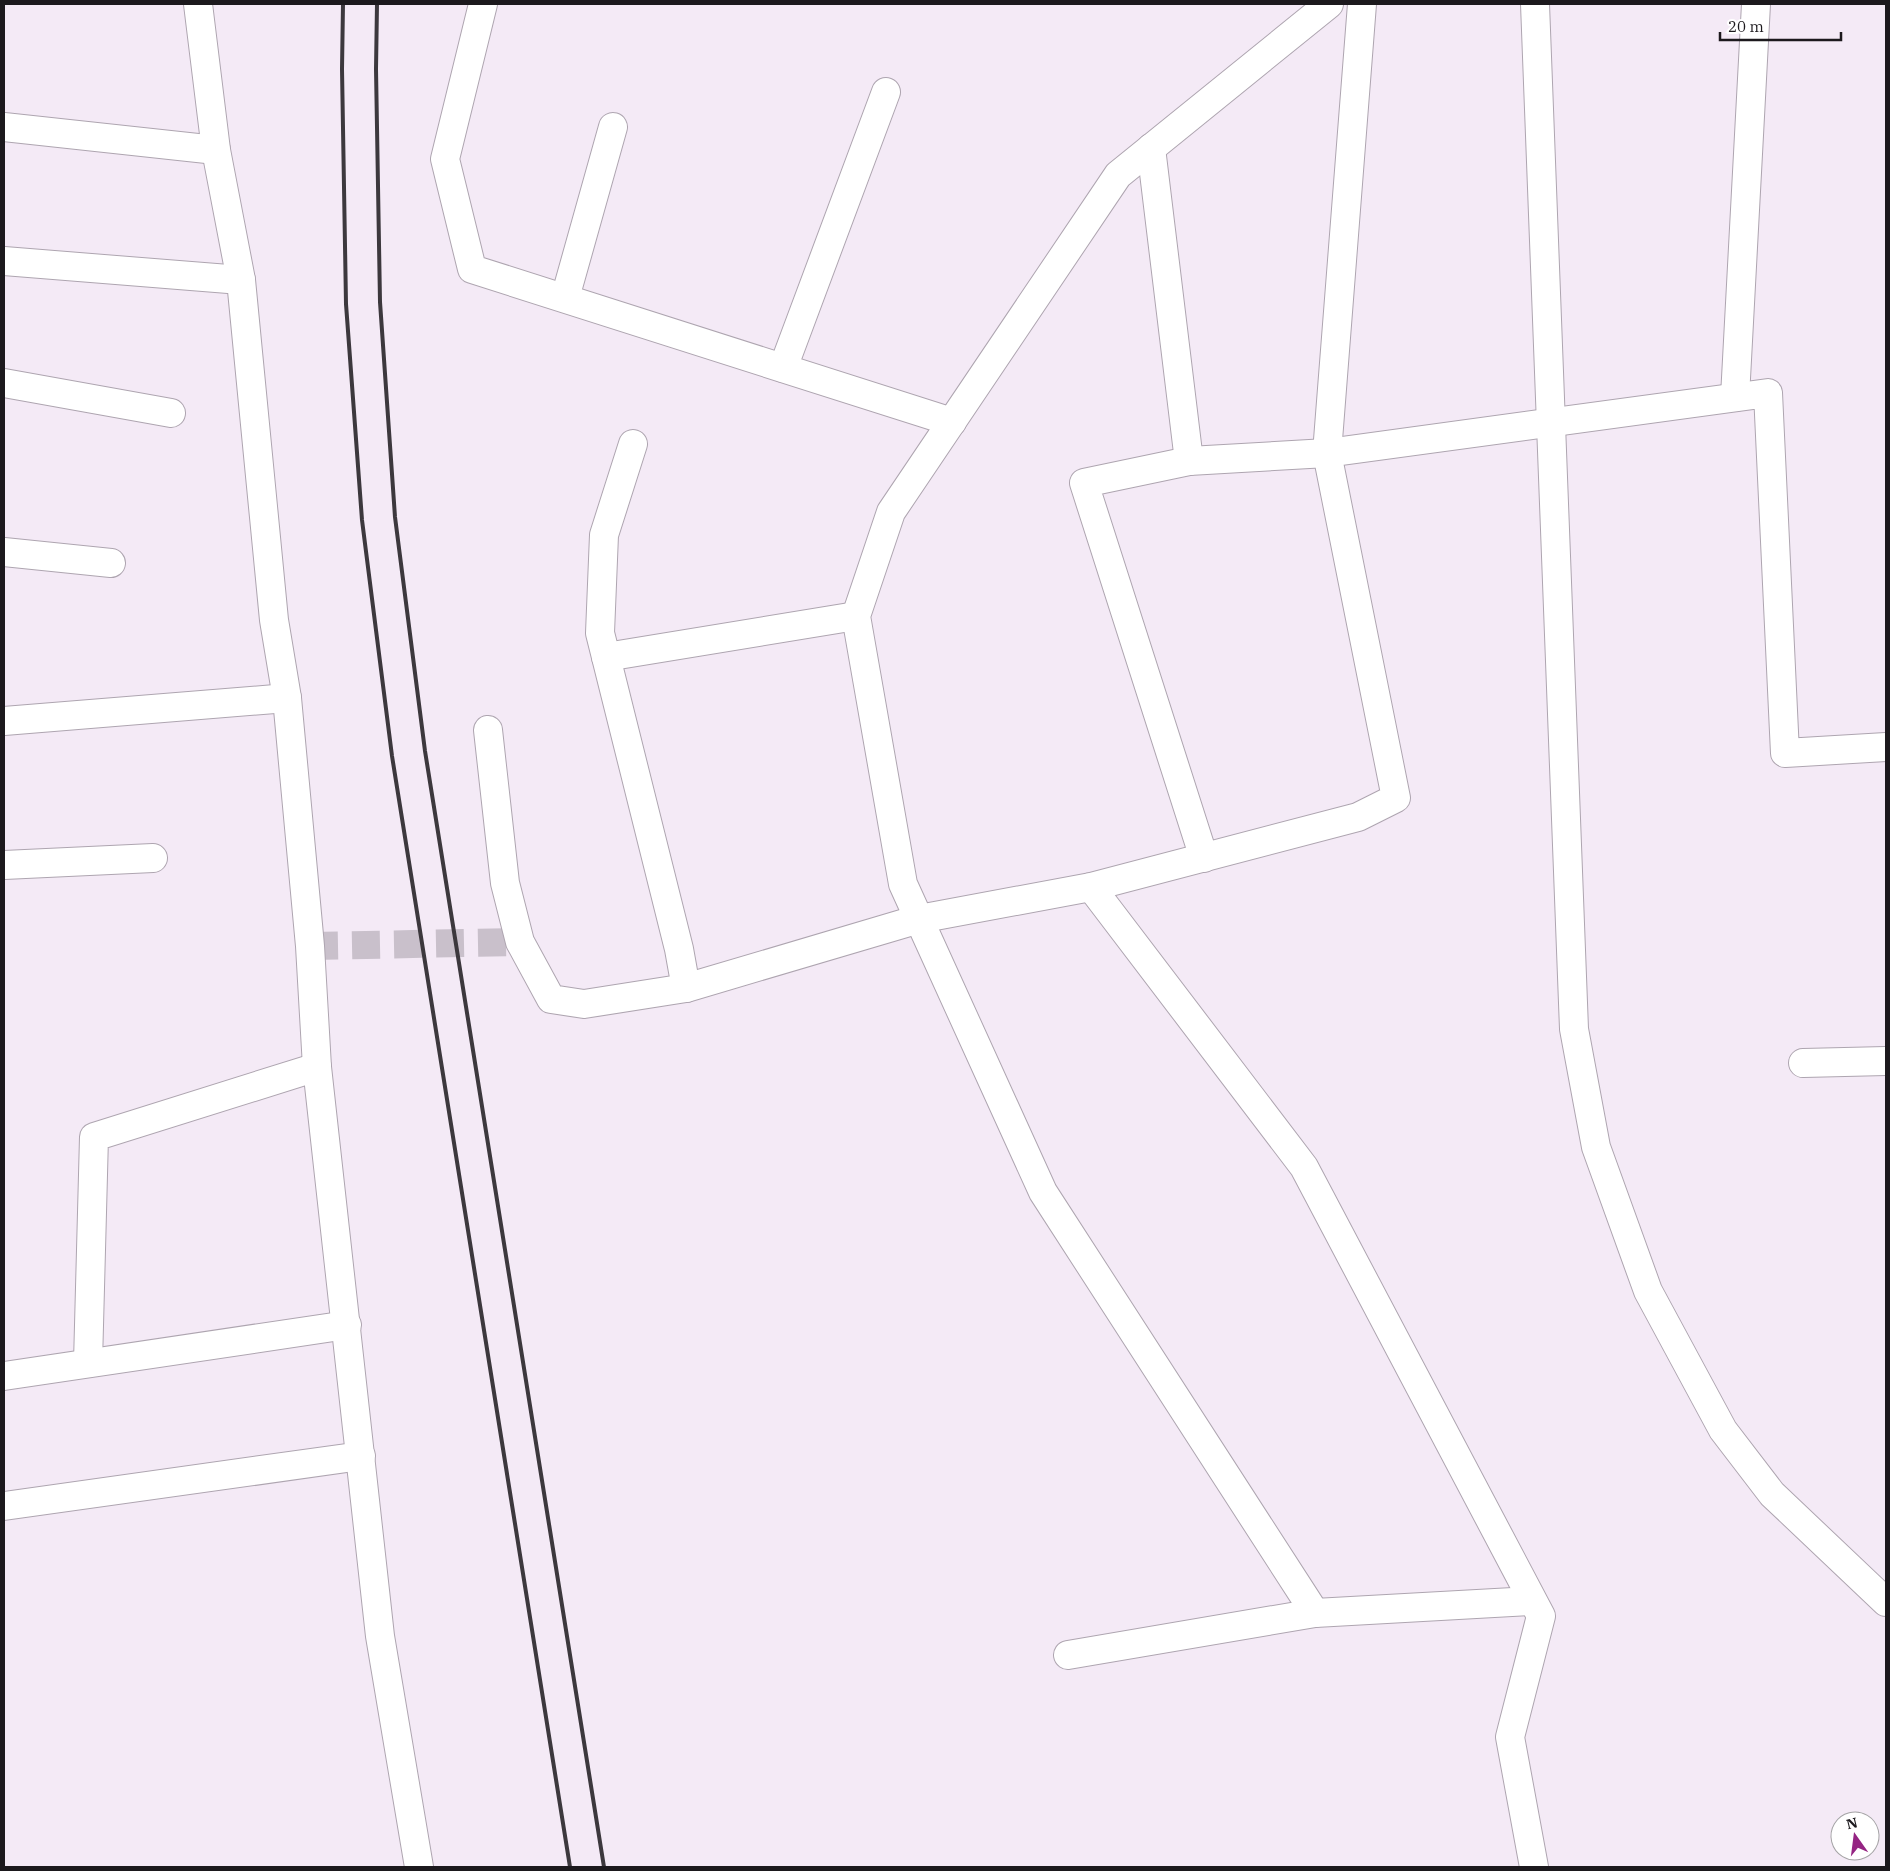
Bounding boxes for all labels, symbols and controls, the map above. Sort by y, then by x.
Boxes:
scale bar [1720,10,1841,42]
text: 20 m [1728,17,1764,36]
north arrow [1830,1811,1880,1861]
text: N [1844,1813,1859,1833]

